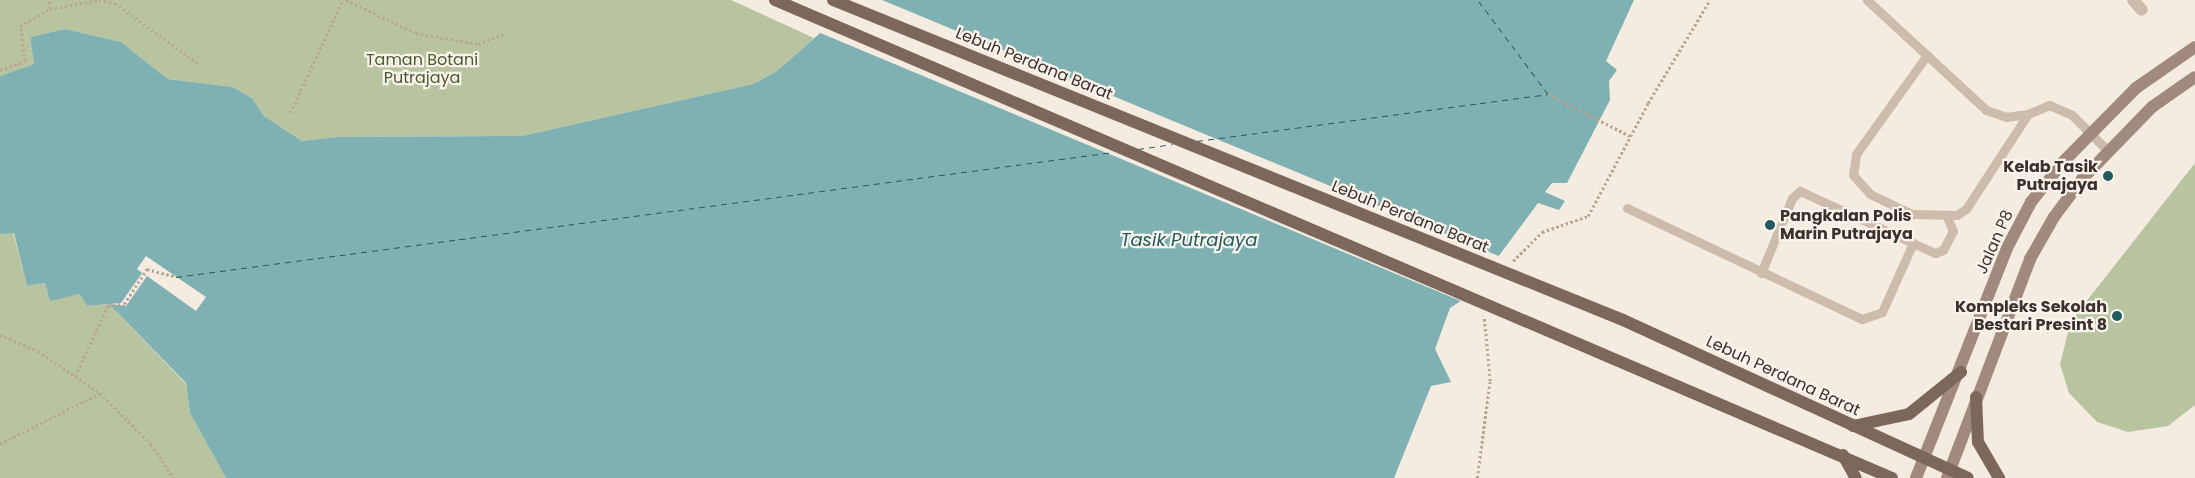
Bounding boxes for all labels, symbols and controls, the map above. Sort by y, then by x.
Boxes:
street label: Lebuh Perdana Barat [953,24,1115,104]
park label: Taman Botani Putrajaya [366,50,478,88]
place label: Kelab Tasik Putrajaya [2003,157,2098,195]
marker: Kelab Tasik Putrajaya [2102,170,2114,182]
street label: Lebuh Perdana Barat [1329,177,1491,257]
place label: Pangkalan Polis Marin Putrajaya [1780,206,1913,244]
street label: Jalan P8 [1972,207,2018,277]
marker: Pangkalan Polis Marin Putrajaya [1764,219,1776,231]
water label: Tasik Putrajaya [1121,229,1257,251]
place label: Kompleks Sekolah Bestari Presint 8 [1955,297,2107,335]
marker: Kompleks Sekolah Bestari Presint 8 [2111,310,2123,322]
street label: Lebuh Perdana Barat [1703,332,1863,420]

